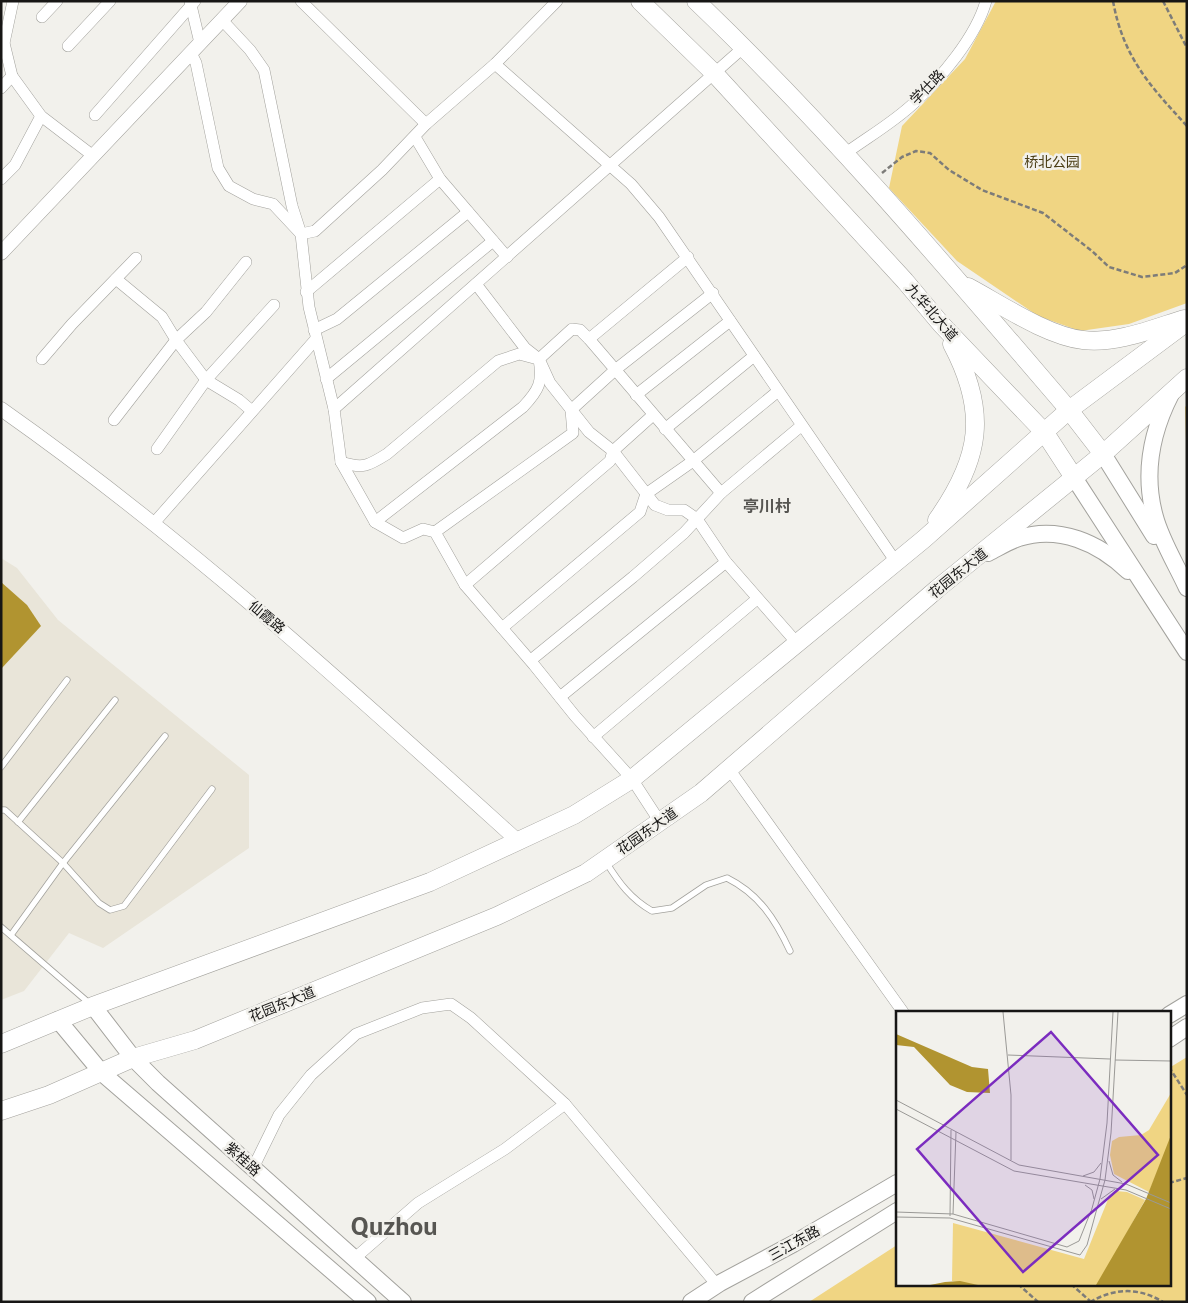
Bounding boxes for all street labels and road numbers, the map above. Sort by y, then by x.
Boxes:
street label: 学仕路 [907,66,947,108]
street label: 九华北大道 [903,280,961,344]
street label: 花园东大道 [926,545,990,601]
street label: 仙霞路 [246,597,288,637]
street label: 花园东大道 [614,804,680,858]
street label: 花园东大道 [247,983,317,1025]
street label: 紫桂路 [222,1139,264,1179]
street label: 三江东路 [766,1222,822,1264]

